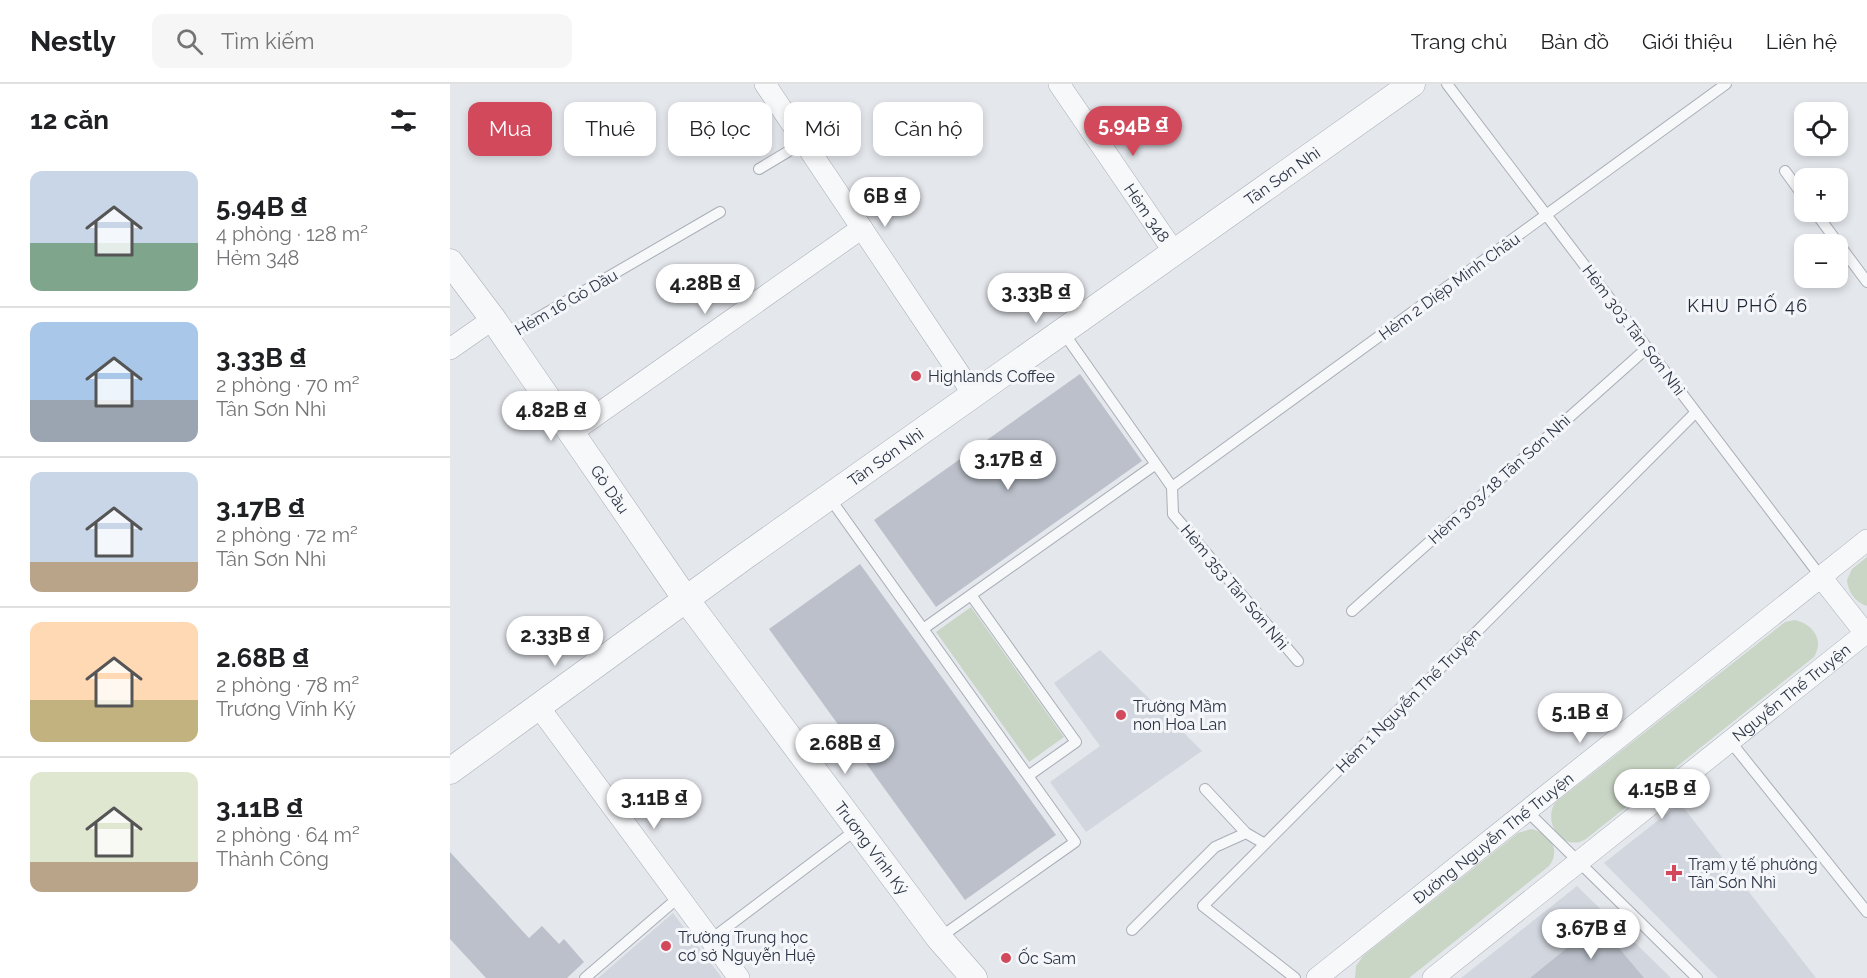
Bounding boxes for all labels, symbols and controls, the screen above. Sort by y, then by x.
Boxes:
search box [152,14,572,68]
text: Nestly [30,25,116,58]
icon: search [173,25,206,58]
text: Tìm kiếm [221,28,315,54]
text: Trang chủ [1411,29,1507,54]
text: Bản đồ [1540,29,1609,54]
text: Giới thiệu [1642,29,1733,54]
text: Liên hệ [1766,29,1837,54]
chip: Mua [468,102,552,156]
chip: Thuê [564,102,656,156]
chip: Bộ lọc [668,102,772,156]
chip: Mới [784,102,861,156]
chip: Căn hộ [873,102,983,156]
map controls [1794,102,1848,288]
button: locate [1794,102,1848,156]
icon: filters [387,104,420,137]
text: 12 căn [30,105,109,135]
pin: 5.94B ₫ [1078,106,1188,157]
text: 5.94B ₫ [1098,113,1168,137]
street label: Tân Sơn Nhì [1241,143,1324,210]
button: + [1794,168,1848,222]
pin: 6B ₫ [849,177,921,228]
street label: Hẻm 348 [1120,180,1173,246]
text: 6B ₫ [863,184,907,208]
text: 5.94B ₫ [216,192,307,222]
icon: home [78,195,150,267]
text: 4 phòng · 128 m² [216,222,368,246]
street label: Hẻm 2 Diệp Minh Châu [1375,229,1523,344]
button: − [1794,234,1848,288]
text: Hẻm 348 [216,246,299,270]
street label: Hẻm 303 Tân Sơn Nhì [1578,261,1689,399]
pin: 4.28B ₫ [650,264,760,315]
street label: Hẻm 16 Gò Dầu [512,265,621,339]
text: 4.28B ₫ [670,271,740,295]
pin: 3.33B ₫ [981,273,1091,324]
text: 3.33B ₫ [1001,280,1071,304]
district label: KHU PHỐ 46 [1687,293,1809,316]
text: 3.33B ₫ [216,343,306,373]
icon: home [78,346,150,418]
place label: Highlands Coffee [928,367,1055,386]
marker: Highlands Coffee [909,369,923,383]
text: 2 phòng · 70 m² [216,373,360,397]
pin: 4.82B ₫ [496,391,606,442]
text: Tân Sơn Nhì [216,397,326,421]
text: 4.82B ₫ [516,398,586,422]
street label: Hẻm 303/18 Tân Sơn Nhì [1425,411,1574,548]
street label: Tân Sơn Nhì [844,424,927,490]
pin: 3.17B ₫ [953,440,1063,491]
text: 3.17B ₫ [974,447,1042,471]
street label: Gò Dầu [586,462,633,517]
text: 3.17B ₫ [216,493,304,523]
icon: home [78,496,150,568]
street label: Hẻm 353 Tân Sơn Nhì [1177,521,1292,654]
text: 2 phòng · 72 m² [216,523,358,547]
text: Tân Sơn Nhì [216,547,326,571]
pin: 2.33B ₫ [500,616,610,667]
text: 2.33B ₫ [520,623,590,647]
street label: Hẻm 1 Nguyễn Thế Truyện [1332,624,1485,777]
street label: Nguyễn Thế Truyện [1729,640,1854,746]
text: 2.68B ₫ [216,643,309,673]
icon: home [78,646,150,718]
text: 2 phòng · 78 m² [216,673,359,697]
pin: 5.1B ₫ [1531,693,1629,744]
text: Trương Vĩnh Ký [216,697,356,721]
place label: Trường Mầm non Hoa Lan [1133,697,1227,734]
text: 5.1B ₫ [1552,700,1608,724]
marker: Trường Mầm non Hoa Lan [1114,708,1128,722]
pin: 2.68B ₫ [790,724,900,775]
text: 2.68B ₫ [809,731,881,755]
street label: Đường Nguyễn Thế Truyện [1409,769,1577,908]
pin: 4.15B ₫ [1607,769,1717,820]
text: 4.15B ₫ [1628,776,1696,800]
pin: 3.11B ₫ [599,779,709,830]
text: 3.11B ₫ [621,786,687,810]
text: 3.11B ₫ [216,793,303,823]
icon: home [78,796,150,868]
street label: Trương Vĩnh Ký [830,798,913,899]
text: 2 phòng · 64 m² [216,823,360,847]
text: Thành Công [216,847,329,871]
place label: Trạm y tế phường Tân Sơn Nhì [1688,855,1818,892]
marker: Trạm y tế phường Tân Sơn Nhì [1665,864,1683,882]
pin: 3.67B ₫ [1536,909,1646,960]
text: 3.67B ₫ [1556,916,1626,940]
place label: Trường Trung học cơ sở Nguyễn Huệ [678,928,816,965]
marker: Trường Trung học cơ sở Nguyễn Huệ [659,939,673,953]
place label: Ốc Sam [1018,947,1076,968]
marker: Ốc Sam [999,951,1013,965]

